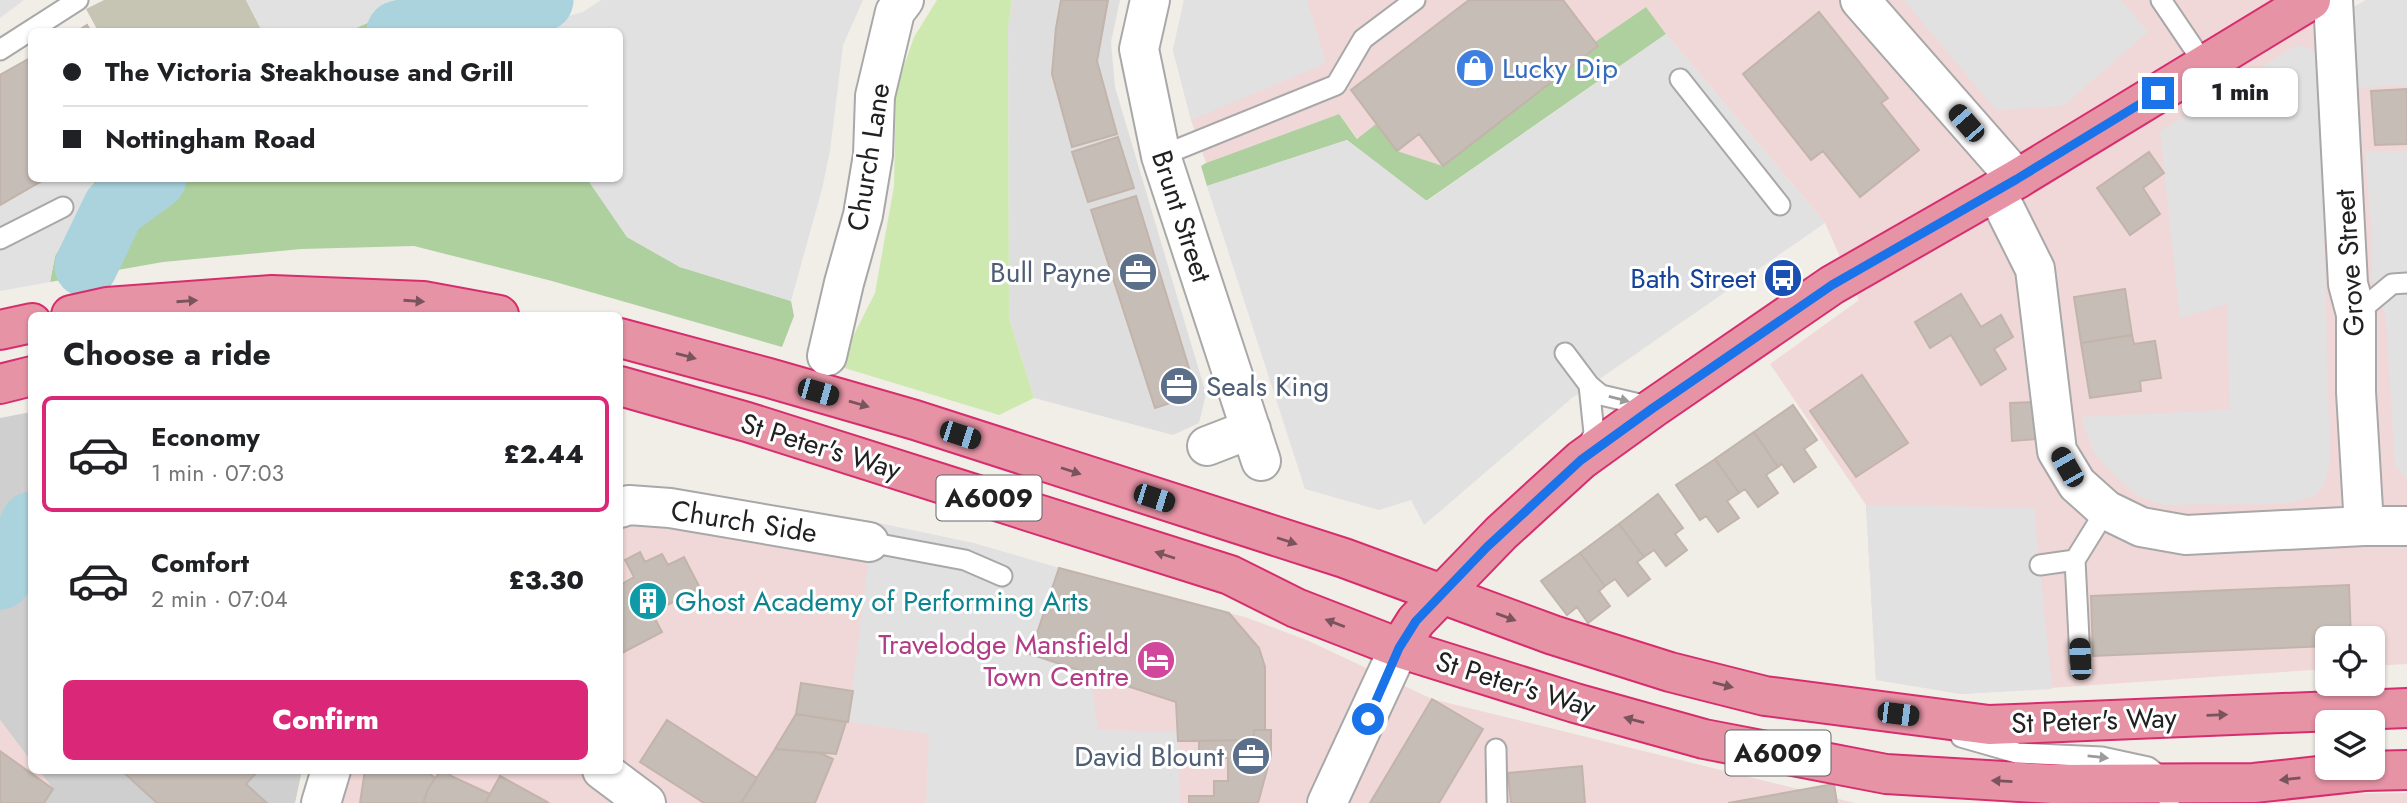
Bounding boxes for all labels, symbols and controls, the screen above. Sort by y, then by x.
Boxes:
shop icon: Lucky Dip [1454,47,1496,89]
place label: Lucky Dip [1502,48,1618,89]
text: The Victoria Steakhouse and Grill [105,53,513,91]
callout: 1 min [2182,68,2298,118]
text: 1 min [2211,75,2269,109]
route end [2142,77,2174,109]
street label: Church Lane [837,80,900,234]
car [1945,100,1988,146]
text: Nottingham Road [105,120,316,158]
street label: Brunt Street [1141,145,1222,288]
street label: Grove Street [2324,188,2375,338]
office icon: Bull Payne [1117,251,1159,293]
place label: Bull Payne [990,252,1111,293]
bus stop icon: Bath Street [1762,257,1804,299]
place label: Bath Street [1630,258,1756,299]
one-way arrow [176,295,198,306]
one-way arrow [403,296,425,307]
text: Choose a ride [63,331,271,377]
one-way arrow [675,351,697,362]
office icon: Seals King [1158,365,1200,407]
place label: Seals King [1206,366,1329,407]
car [795,376,842,408]
one-way arrow [1608,394,1630,405]
one-way arrow [848,399,869,409]
street label: St Peter's Way [736,403,907,490]
text: Economy [151,418,260,456]
car [937,419,984,451]
icon: car [67,423,130,486]
text: £2.44 [504,435,584,473]
car [2048,444,2087,490]
text: 1 min · 07:03 [151,456,284,490]
one-way arrow [1060,467,1081,477]
road number: A6009 [936,476,1042,520]
car [1131,482,1178,514]
street label: Church Side [668,490,820,553]
one-way arrow [1277,536,1298,547]
text: Comfort [151,544,249,582]
icon: car [67,549,130,612]
one-way arrow [1154,549,1175,559]
text: £3.30 [509,561,584,599]
building icon: Ghost Academy of Performing Arts [627,580,669,622]
place label: Ghost Academy of Performing Arts [675,581,1089,622]
text: 2 min · 07:04 [151,582,288,616]
one-way arrow [1496,612,1517,623]
one-way arrow [1325,618,1346,629]
place label: Travelodge Mansfield Town Centre [878,624,1129,697]
map controls [2315,626,2385,780]
button: locate [2315,626,2385,696]
car [2069,637,2092,681]
hotel icon: Travelodge Mansfield Town Centre [1135,639,1177,681]
street label: St Peter's Way [1431,641,1602,728]
button: Confirm [63,680,588,760]
one-way arrow [1712,680,1734,691]
street label: St Peter's Way [2011,697,2178,744]
car [1876,701,1921,727]
route start [1352,703,1384,735]
one-way arrow [2206,710,2228,721]
button: layers [2315,710,2385,780]
one-way arrow [1623,714,1644,724]
road number: A6009 [1726,730,1830,776]
office icon: David Blount [1230,735,1272,777]
place label: David Blount [1074,736,1224,777]
one-way arrow [2087,752,2109,763]
one-way arrow [2279,774,2301,785]
one-way arrow [1991,775,2013,786]

